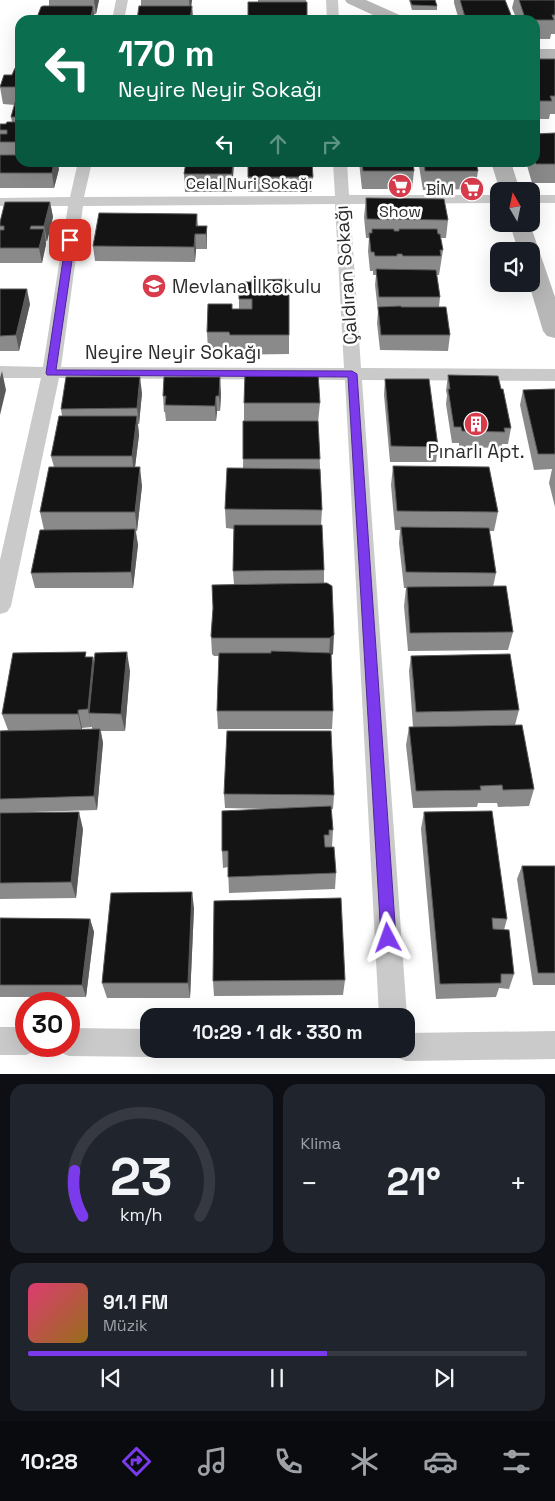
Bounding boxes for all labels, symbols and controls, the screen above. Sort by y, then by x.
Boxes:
text: 170 m [118,32,215,76]
icon: left [35,35,100,100]
text: Neyire Neyir Sokağı [118,75,322,103]
icon: left [211,130,239,158]
icon: ahead [264,130,292,158]
icon: right [317,130,345,158]
street label: Celal Nuri Sokağı [186,173,312,194]
supermarket icon: Show [387,173,413,199]
supermarket icon: BİM [459,176,485,202]
place label: BİM [426,179,454,200]
north arrow [490,182,540,232]
map controls [490,182,540,292]
place label: Show [379,201,421,222]
street label: Çaldıran Sokağı [329,204,363,346]
pin [49,219,91,261]
icon: arrive [56,226,84,254]
button: sound [490,242,540,292]
school or university icon: Mevlana İlkokulu [141,273,167,299]
place label: Mevlana İlkokulu [172,274,321,299]
street label: Neyire Neyir Sokağı [85,340,261,365]
building icon: Pınarlı Apt. [463,411,489,437]
place label: Pınarlı Apt. [427,439,525,464]
position arrow [361,911,413,963]
speed limit sign: 30 [15,992,80,1057]
text: 10:29 · 1 dk · 330 m [193,1020,362,1045]
text: Klima [301,1133,341,1154]
text: 23 [110,1144,173,1210]
text: 21° [386,1158,441,1206]
text: − [301,1165,318,1201]
text: + [510,1165,527,1201]
text: km/h [120,1203,163,1226]
text: 91.1 FM [103,1290,168,1315]
text: Müzik [103,1315,148,1336]
icon: previous [97,1364,125,1392]
icon: pause [263,1364,291,1392]
icon: next [430,1364,458,1392]
icon: directions [119,1444,154,1479]
icon: music [195,1444,230,1479]
icon: phone [271,1444,306,1479]
icon: climate [347,1444,382,1479]
icon: car [423,1444,458,1479]
icon: filters [499,1444,534,1479]
text: 10:28 [21,1447,78,1475]

